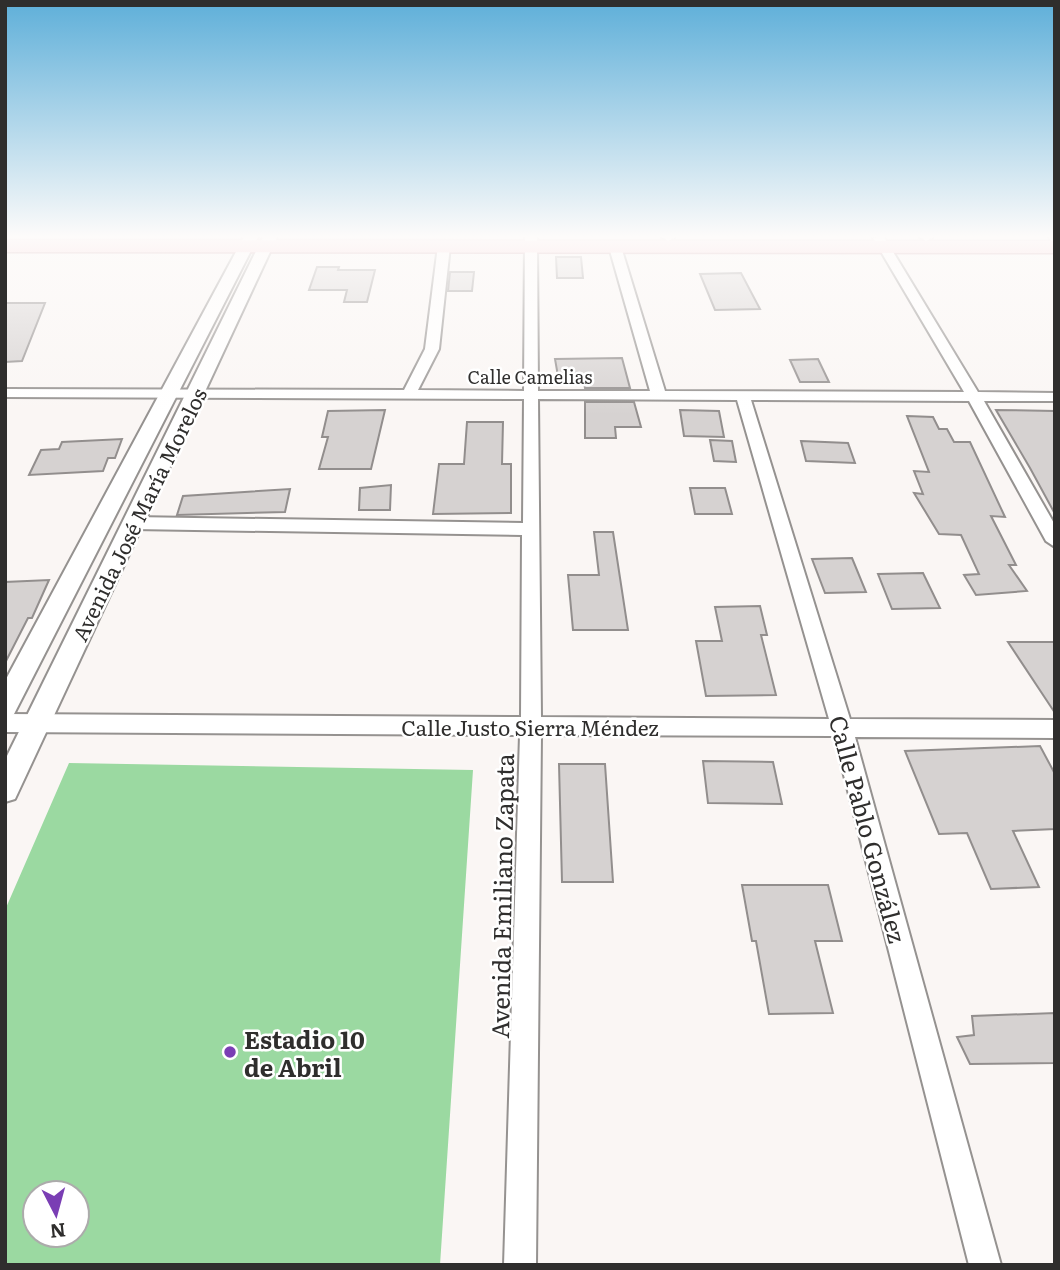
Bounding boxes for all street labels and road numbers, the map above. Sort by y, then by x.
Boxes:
street label: Calle Camelias [468,363,592,390]
street label: Avenida José María Morelos [63,382,213,646]
street label: Calle Justo Sierra Méndez [401,711,659,742]
street label: Calle Pablo González [822,711,916,947]
street label: Avenida Emiliano Zapata [481,753,521,1039]

